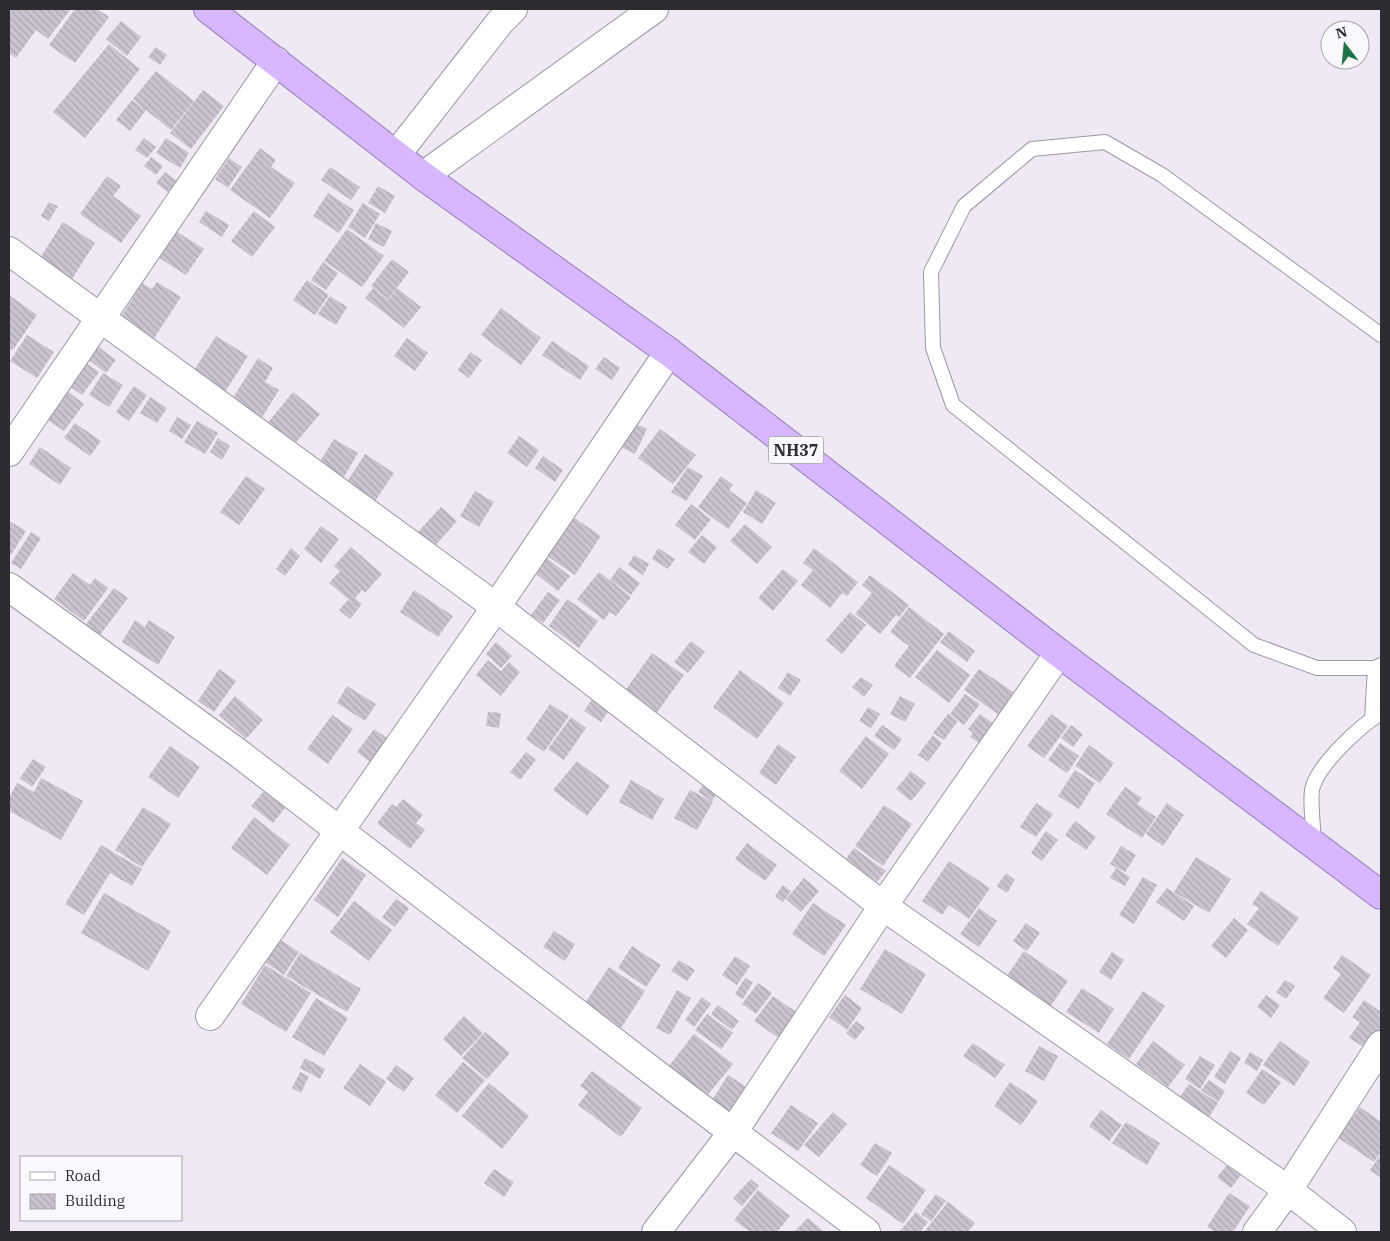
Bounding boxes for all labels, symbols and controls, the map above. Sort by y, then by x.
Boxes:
north arrow [1320,20,1370,70]
text: N [1334,22,1349,43]
road number: NH37 [768,436,824,464]
legend [20,1156,182,1221]
text: Road [65,1166,101,1185]
text: Building [65,1191,125,1210]

